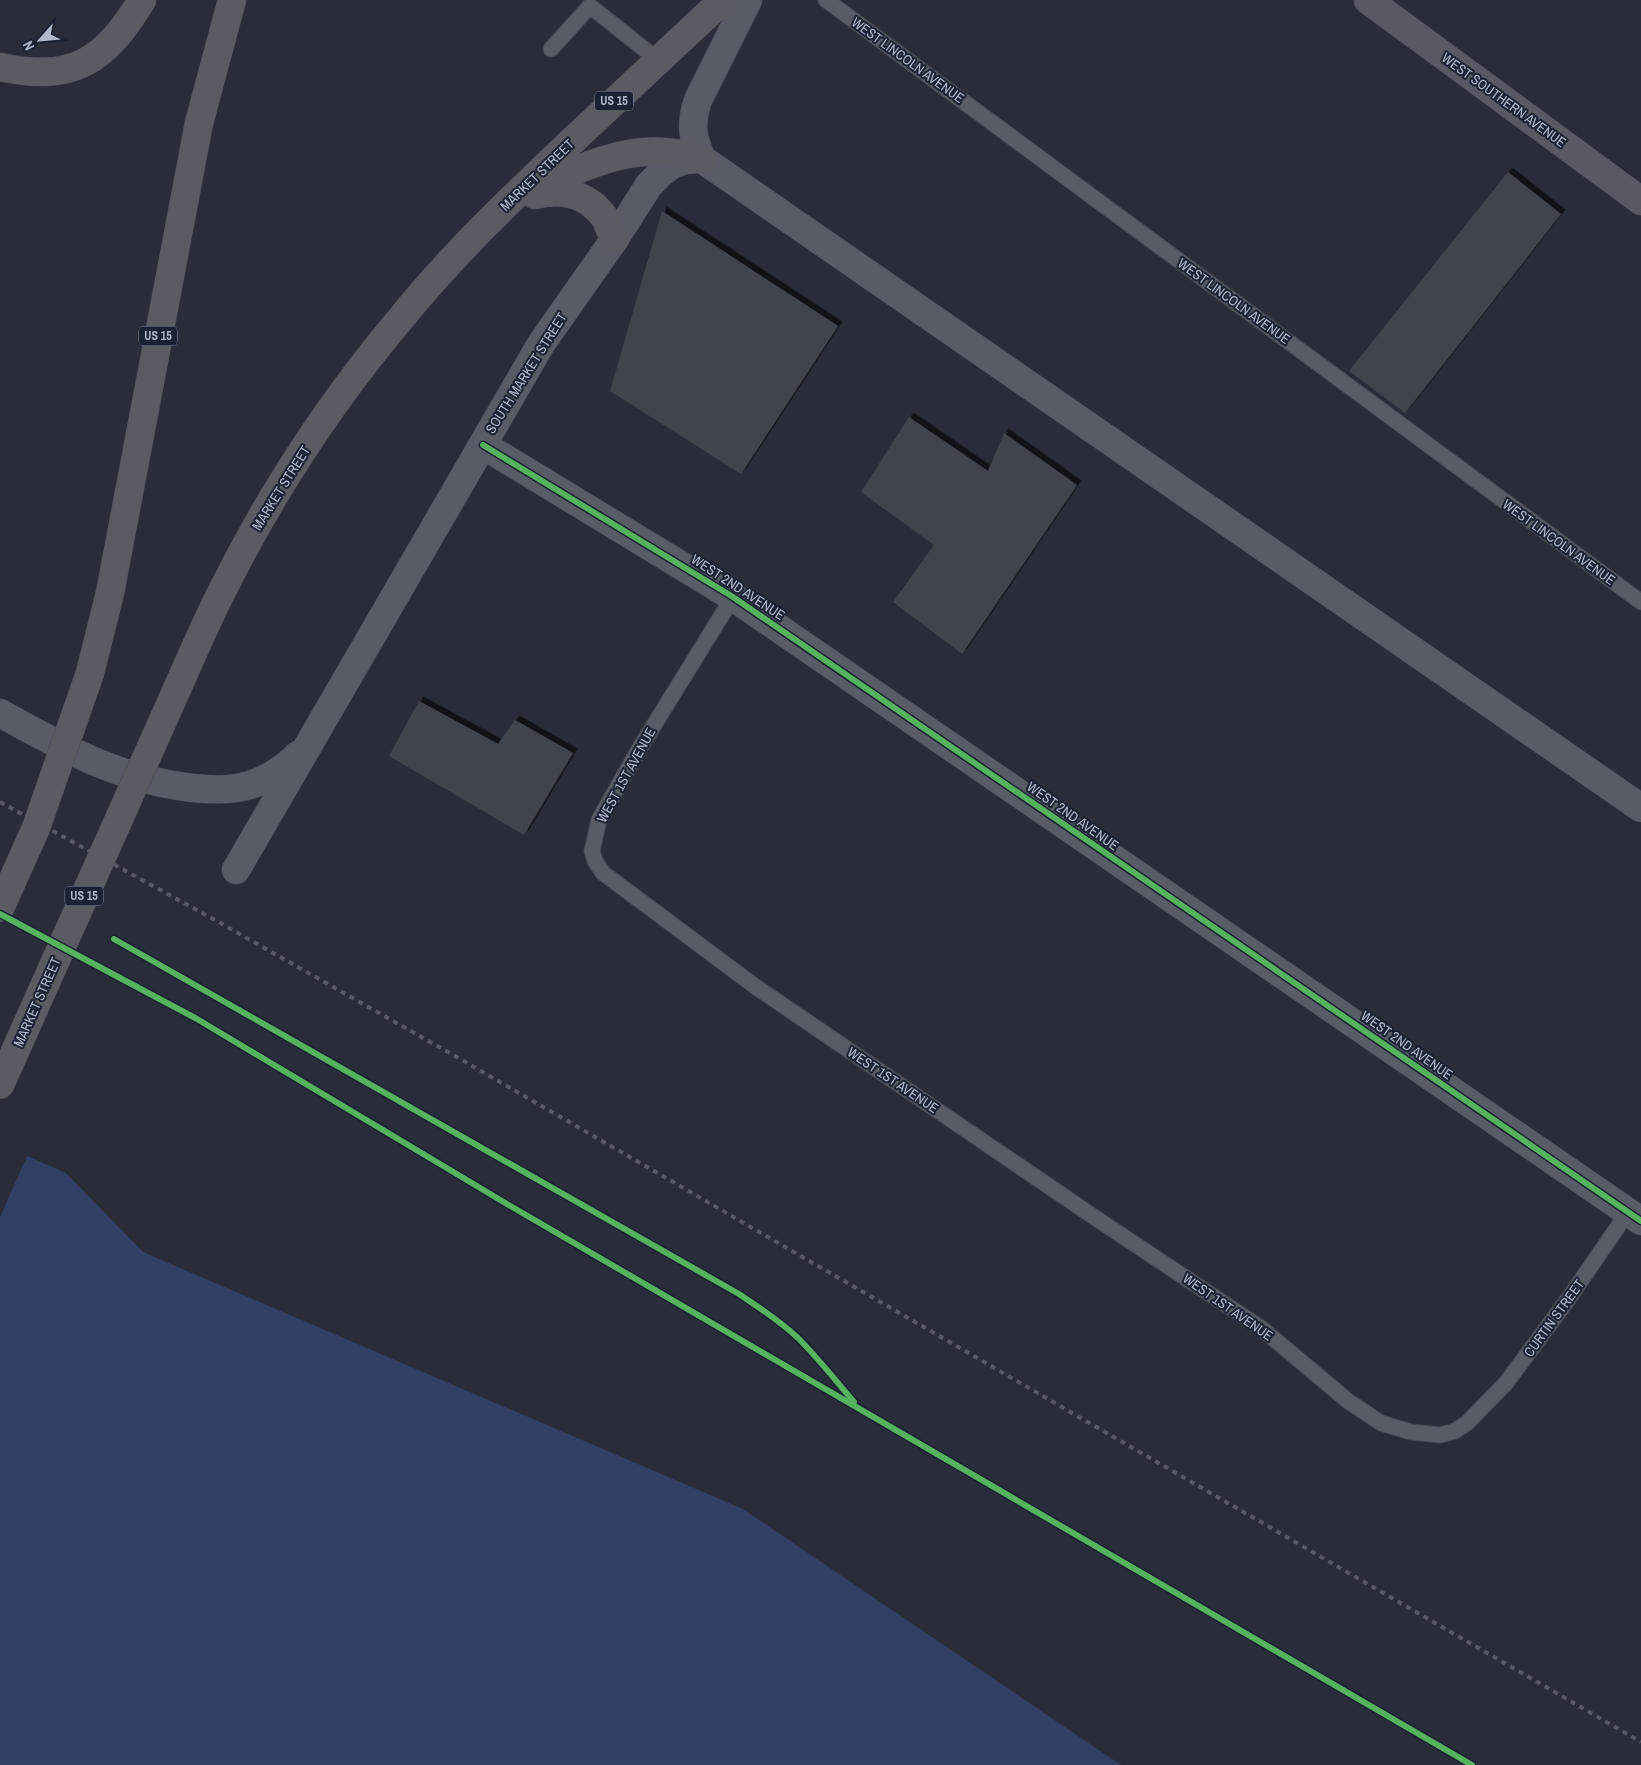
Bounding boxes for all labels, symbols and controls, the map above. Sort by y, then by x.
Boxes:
street label: WEST LINCOLN AVENUE [848,13,968,107]
north arrow [15,15,65,65]
text: N [19,38,38,54]
street label: WEST SOUTHERN AVENUE [1438,49,1570,151]
road number: US 15 [595,92,633,110]
street label: MARKET STREET [496,135,578,215]
street label: WEST LINCOLN AVENUE [1174,254,1294,348]
street label: SOUTH MARKET STREET [481,309,571,437]
road number: US 15 [139,326,177,346]
street label: MARKET STREET [248,442,314,534]
street label: WEST LINCOLN AVENUE [1499,495,1619,589]
street label: WEST 2ND AVENUE [688,550,788,624]
street label: WEST 1ST AVENUE [592,724,660,826]
street label: WEST 2ND AVENUE [1024,778,1122,854]
road number: US 15 [65,886,103,906]
street label: MARKET STREET [9,954,65,1050]
street label: WEST 2ND AVENUE [1358,1007,1456,1083]
street label: WEST 1ST AVENUE [844,1043,942,1117]
street label: WEST 1ST AVENUE [1179,1269,1277,1345]
street label: CURTIN STREET [1520,1276,1588,1360]

